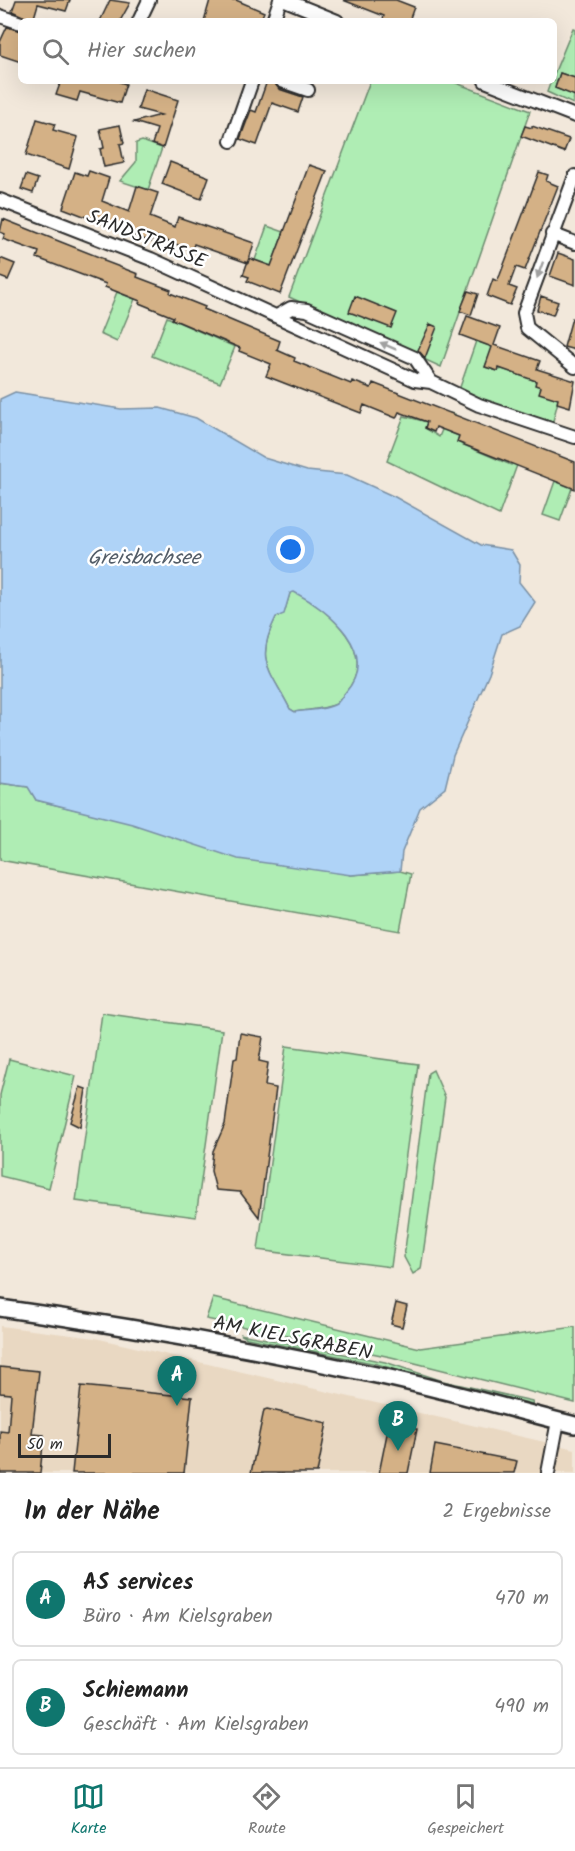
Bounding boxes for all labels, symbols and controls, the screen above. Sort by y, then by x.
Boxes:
search box [18,18,557,84]
text: Hier suchen [87,34,196,69]
icon: search [39,35,72,68]
street label: SANDSTRASSE [81,201,212,279]
one-way arrow [534,261,544,279]
one-way arrow [380,341,397,350]
your location [276,535,305,564]
water label: Greisbachsee [88,542,203,575]
street label: AM KIELSGRABEN [210,1308,375,1370]
pin: A [158,1356,196,1406]
pin: B [378,1402,418,1451]
scale bar [18,1431,111,1458]
text: 50 m [27,1432,63,1457]
text: In der Nähe [24,1491,160,1533]
text: 2 Ergebnisse [443,1496,551,1528]
text: AS services [83,1566,193,1601]
text: A [39,1583,52,1615]
text: 470 m [495,1583,549,1615]
text: Büro · Am Kielsgraben [83,1601,273,1633]
text: Schiemann [83,1674,188,1709]
text: B [39,1691,52,1723]
text: 490 m [494,1691,549,1723]
text: Geschäft · Am Kielsgraben [83,1709,309,1741]
tab: Karte [71,1780,106,1841]
tab: Route [248,1780,286,1841]
tab: Gespeichert [427,1780,504,1841]

